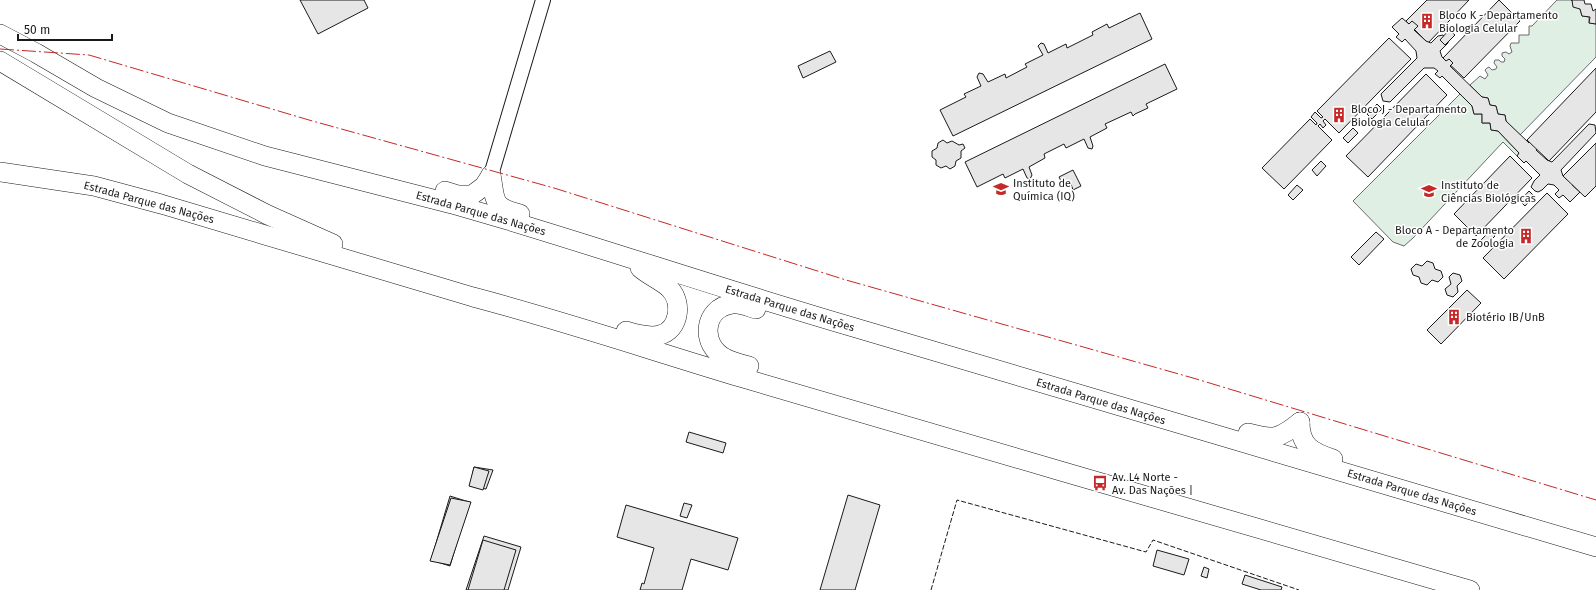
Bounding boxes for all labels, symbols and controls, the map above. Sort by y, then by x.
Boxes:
place label: Bloco K - Departamento Biologia Celular [1439,9,1558,35]
building icon: Bloco K - Departamento Biologia Celular [1418,12,1436,30]
scale bar [18,16,112,42]
text: 50 m [24,23,50,37]
place label: Bloco J - Departamento Biologia Celular [1351,103,1467,129]
building icon: Bloco J - Departamento Biologia Celular [1330,106,1348,124]
place label: Instituto de Química (IQ) [1013,177,1075,203]
street label: Estrada Parque das Nações [82,179,215,226]
place label: Instituto de Ciências Biológicas [1441,179,1536,205]
school or university icon: Instituto de Química (IQ) [992,180,1010,198]
school or university icon: Instituto de Ciências Biológicas [1420,182,1438,200]
street label: Estrada Parque das Nações [414,189,547,238]
place label: Bloco A - Departamento de Zoologia [1395,224,1514,250]
building icon: Bloco A - Departamento de Zoologia [1517,227,1535,245]
street label: Estrada Parque das Nações [724,283,856,334]
building icon: Biotério IB/UnB [1445,308,1463,326]
place label: Biotério IB/UnB [1466,311,1545,324]
street label: Estrada Parque das Nações [1035,376,1167,427]
street label: Estrada Parque das Nações [1346,467,1478,518]
place label: Av. L4 Norte - Av. Das Nações | [1112,471,1193,497]
bus stop icon: Av. L4 Norte - Av. Das Nações | [1091,474,1109,492]

